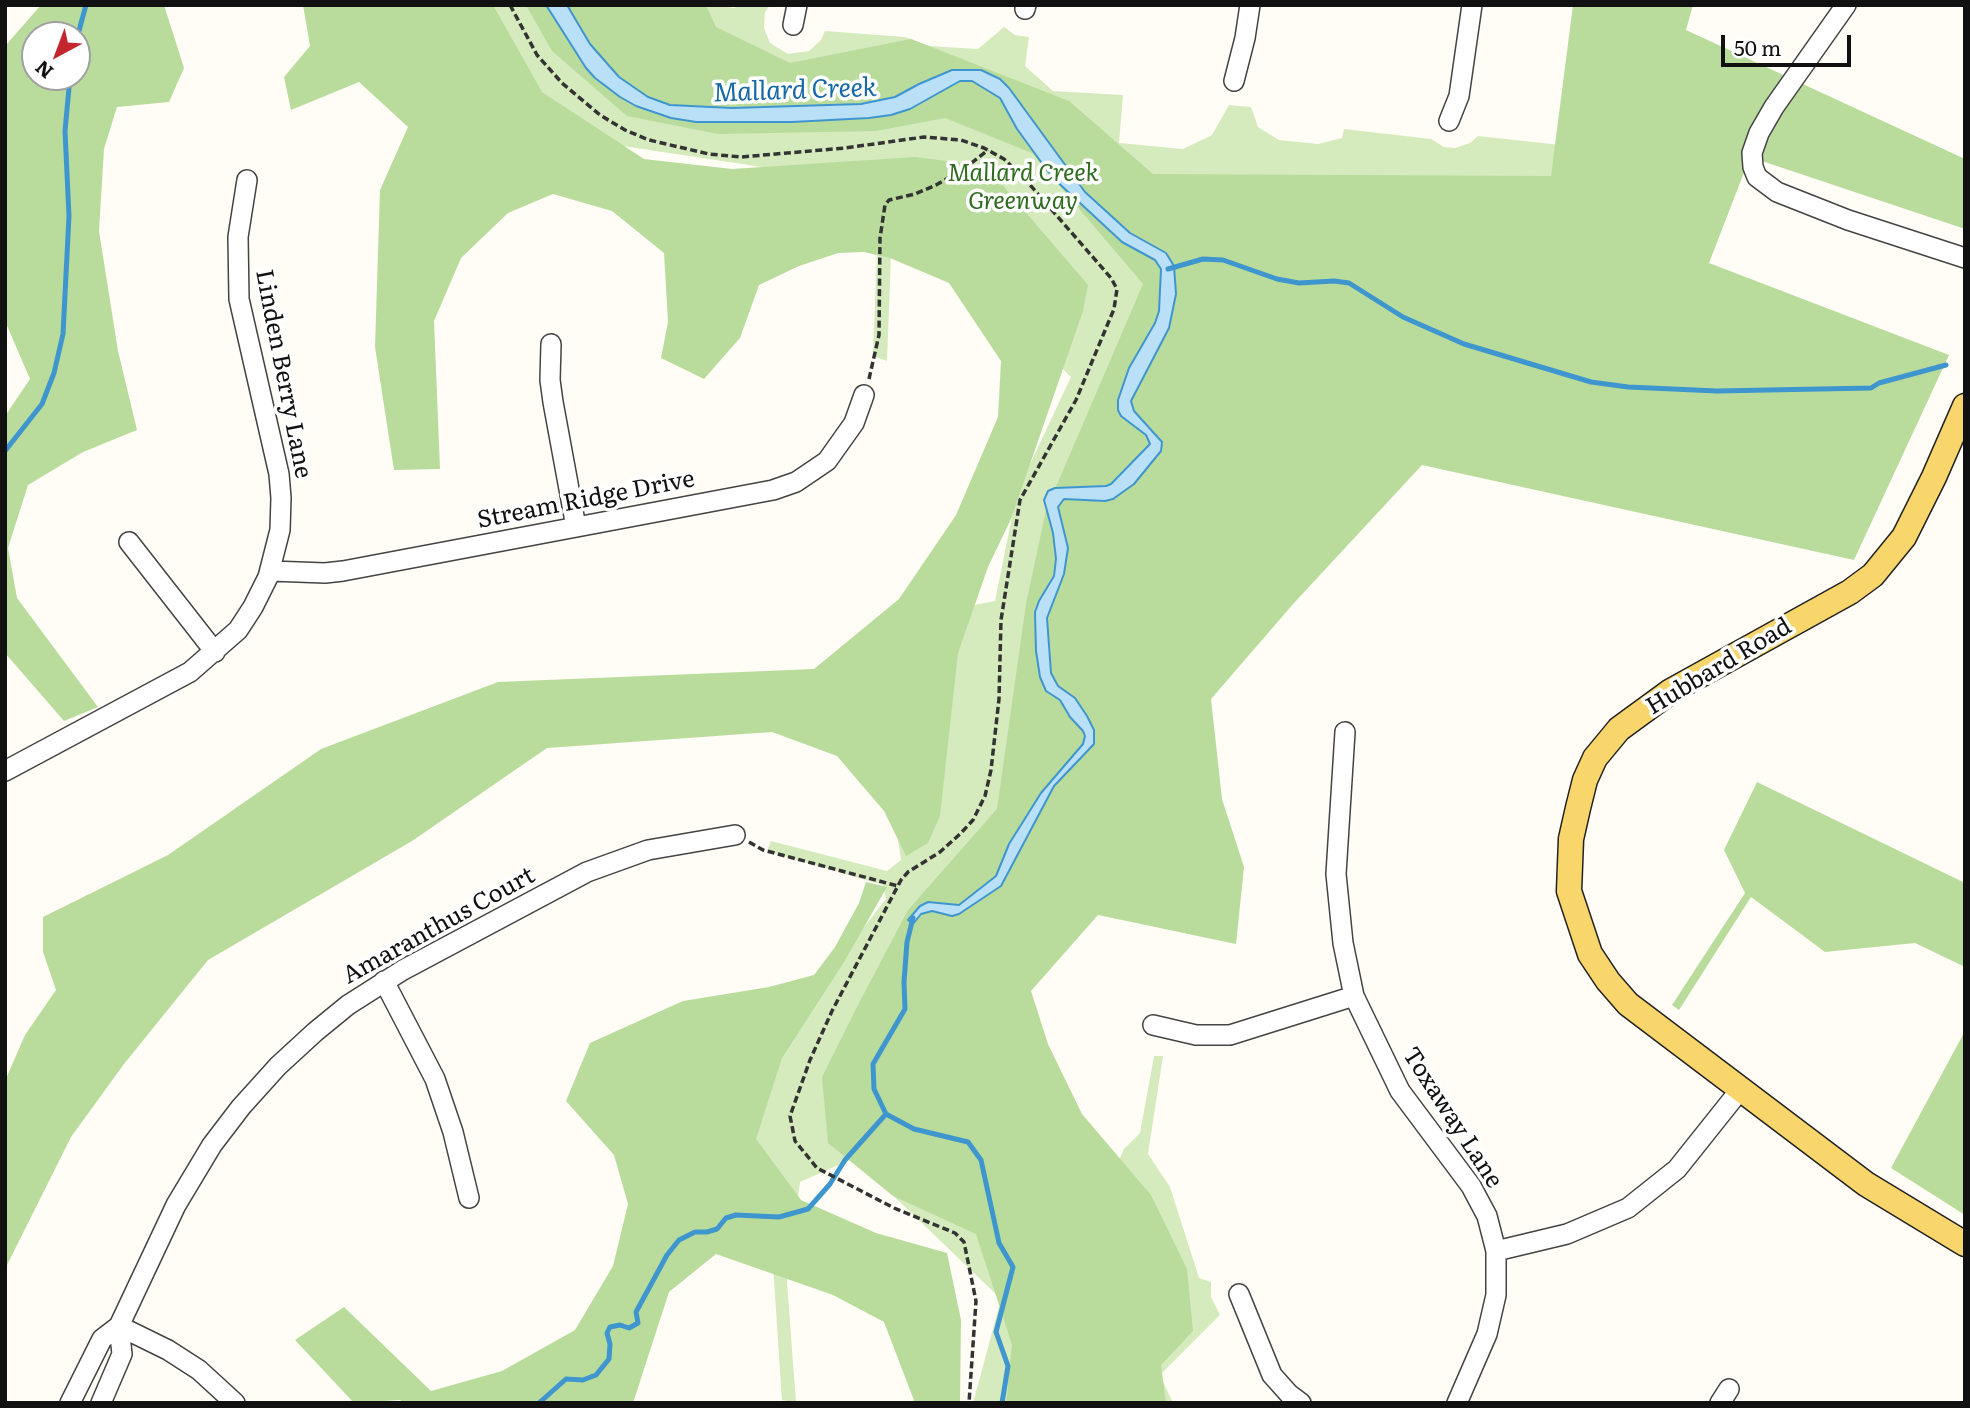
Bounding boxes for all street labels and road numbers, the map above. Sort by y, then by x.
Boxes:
street label: Linden Berry Lane [249,267,317,481]
street label: Stream Ridge Drive [475,465,697,535]
street label: Hubbard Road [1641,612,1797,722]
street label: Amaranthus Court [338,861,540,991]
street label: Toxaway Lane [1396,1042,1508,1194]

